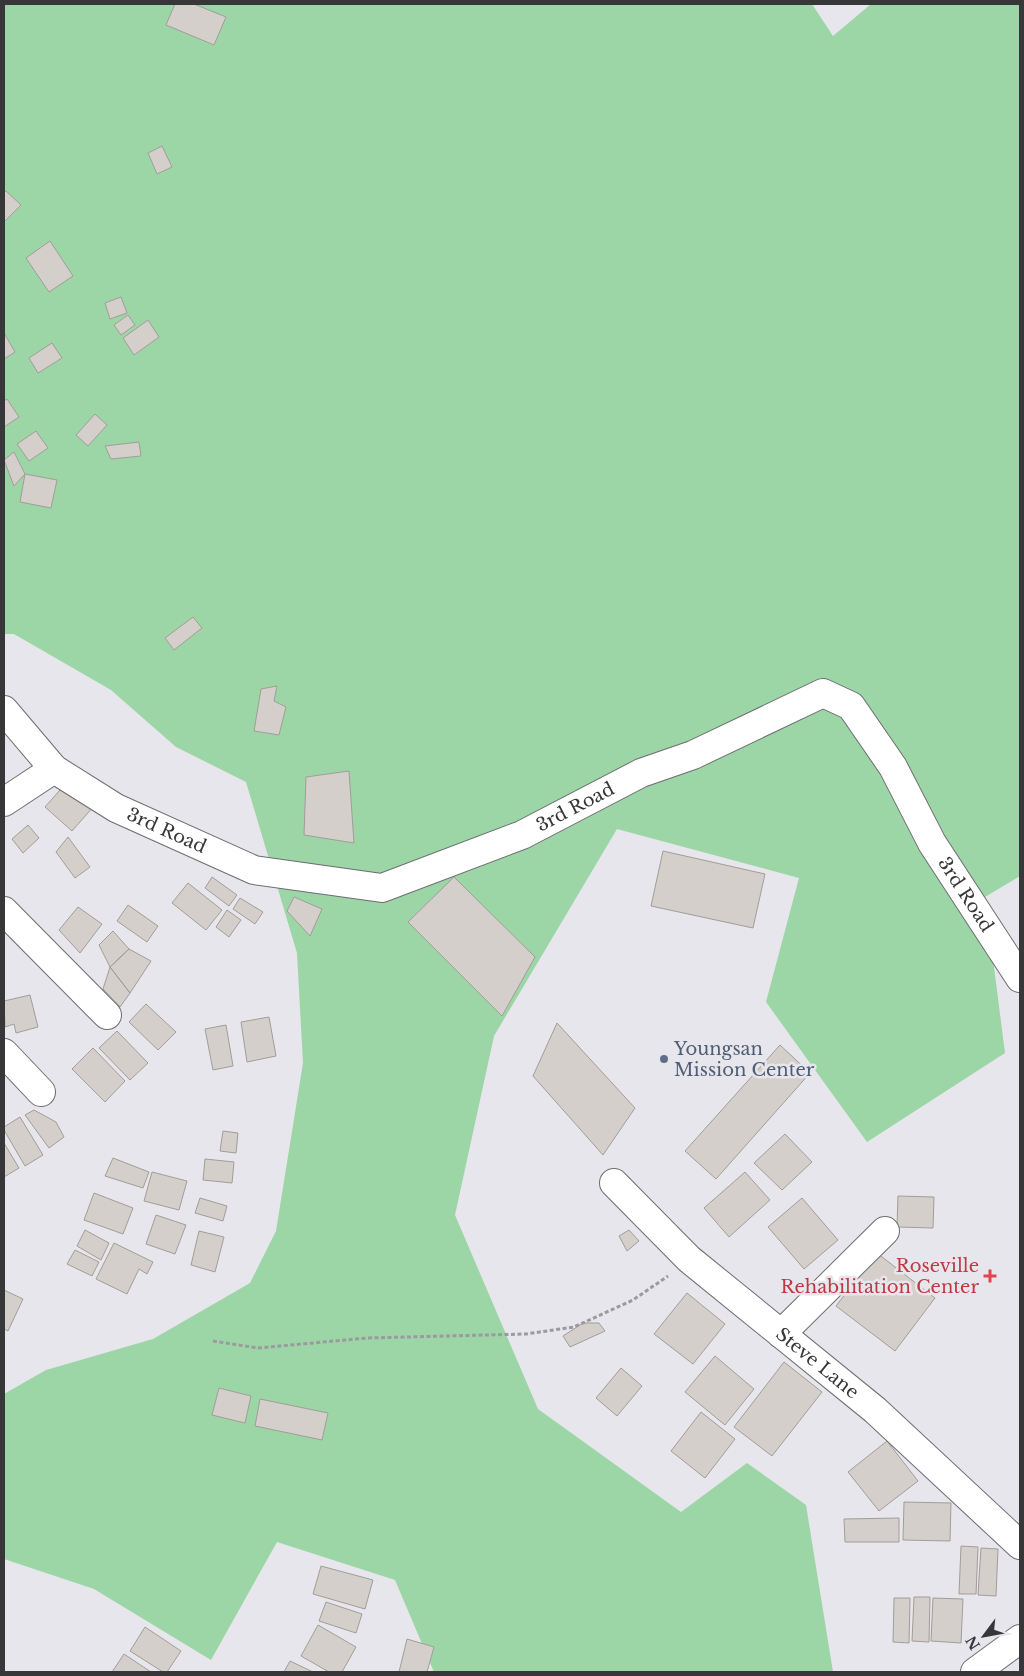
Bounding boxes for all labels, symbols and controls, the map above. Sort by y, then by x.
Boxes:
street label: 3rd Road [533,778,618,837]
street label: 3rd Road [123,803,210,858]
street label: 3rd Road [933,853,998,936]
place label: Youngsan Mission Center [673,1038,815,1081]
marker: Youngsan Mission Center [658,1053,670,1065]
place label: Roseville Rehabilitation Center [780,1255,979,1298]
marker: Roseville Rehabilitation Center [983,1269,997,1283]
street label: Steve Lane [771,1323,863,1403]
north arrow [959,1611,1009,1661]
text: N [962,1633,984,1653]

